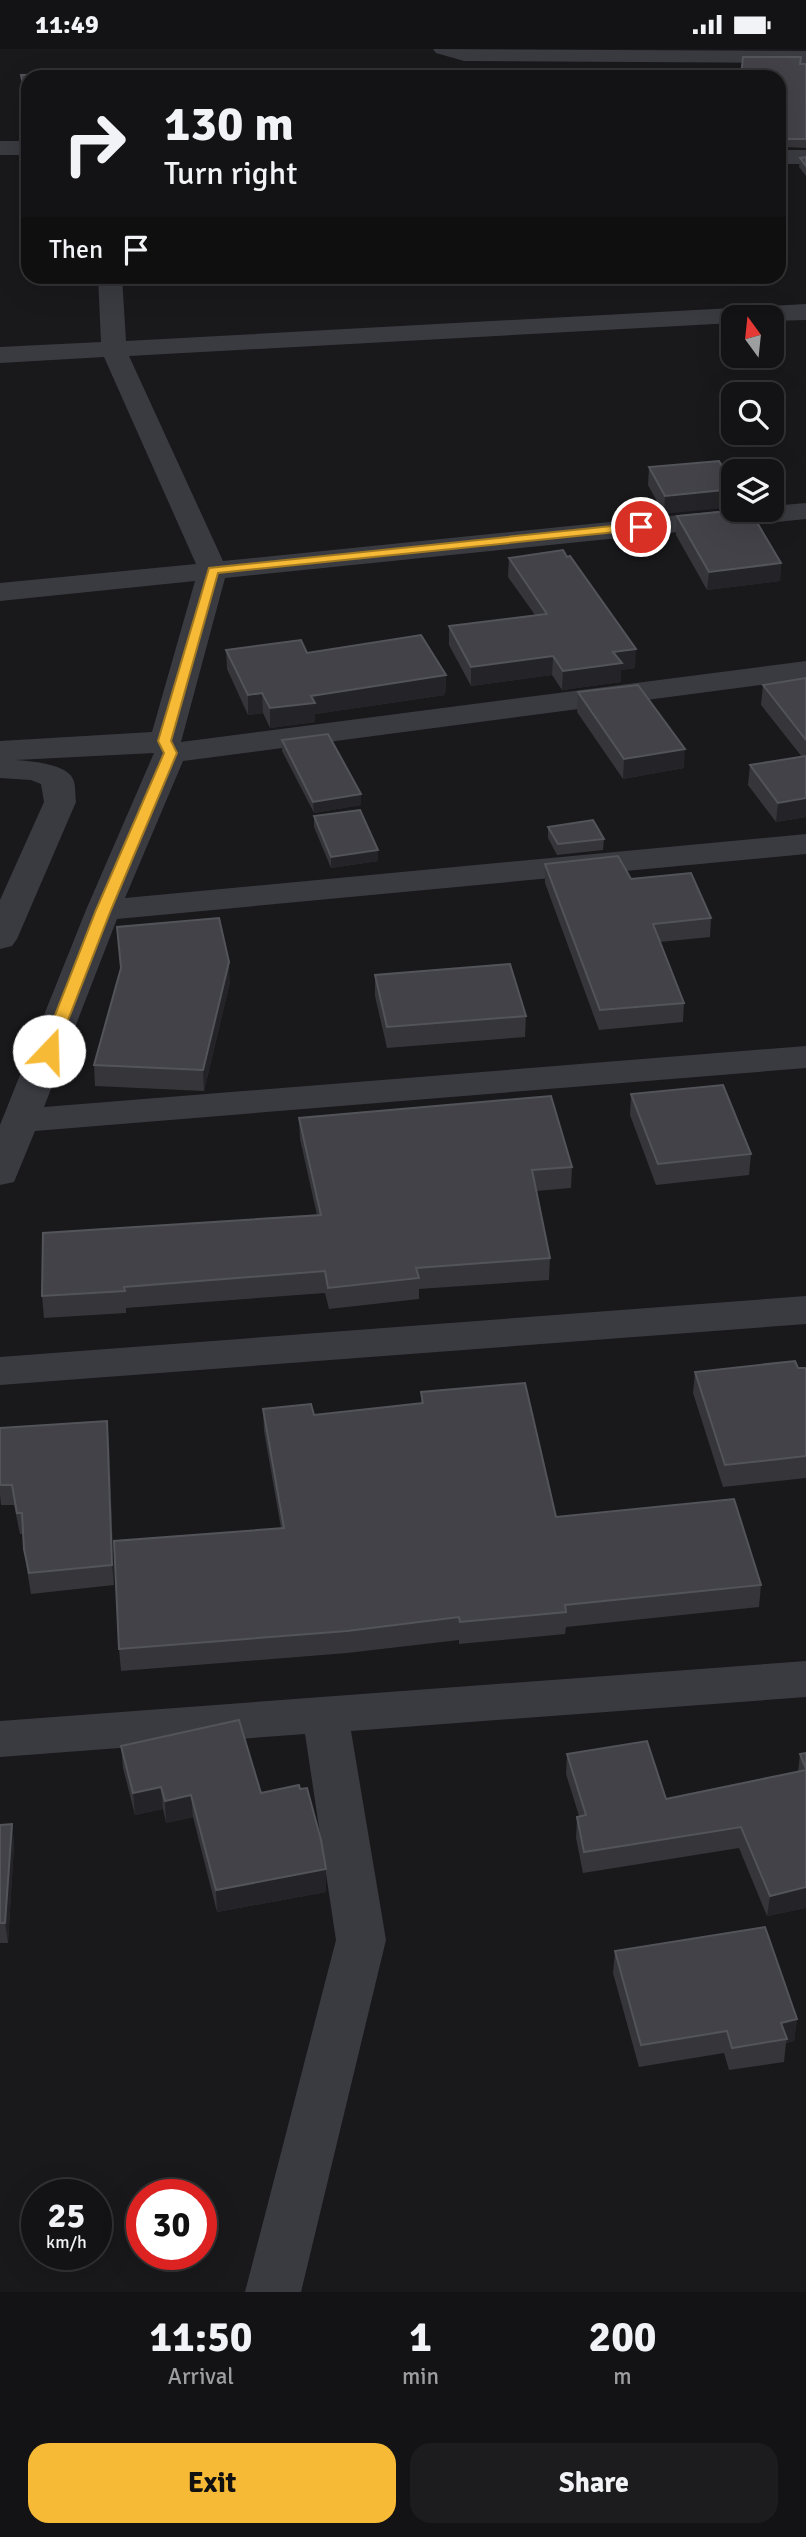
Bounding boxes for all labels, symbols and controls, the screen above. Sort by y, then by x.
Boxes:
text: 11:49 [35,9,99,41]
text: 130 m [164,94,294,154]
icon: right [49,98,140,189]
text: Turn right [164,154,297,193]
icon: arrive [117,231,155,269]
text: Then [49,234,103,266]
north arrow [721,305,784,367]
map controls [721,305,784,522]
button: search [721,382,784,445]
button: layers [721,459,784,522]
pin [611,497,671,557]
icon: arrive [622,508,660,546]
position arrow [12.0,1014,86.0,1088]
speed limit sign: 30 [126,2179,217,2270]
text: 25 [48,2194,85,2237]
text: km/h [46,2231,87,2253]
text: 11:50 [149,2312,253,2363]
text: 1 [409,2312,432,2363]
text: 200 [588,2312,657,2363]
text: Arrival [168,2362,234,2391]
text: min [402,2362,439,2391]
text: m [613,2362,632,2391]
button: Exit [28,2443,396,2523]
button: Share [410,2443,778,2523]

